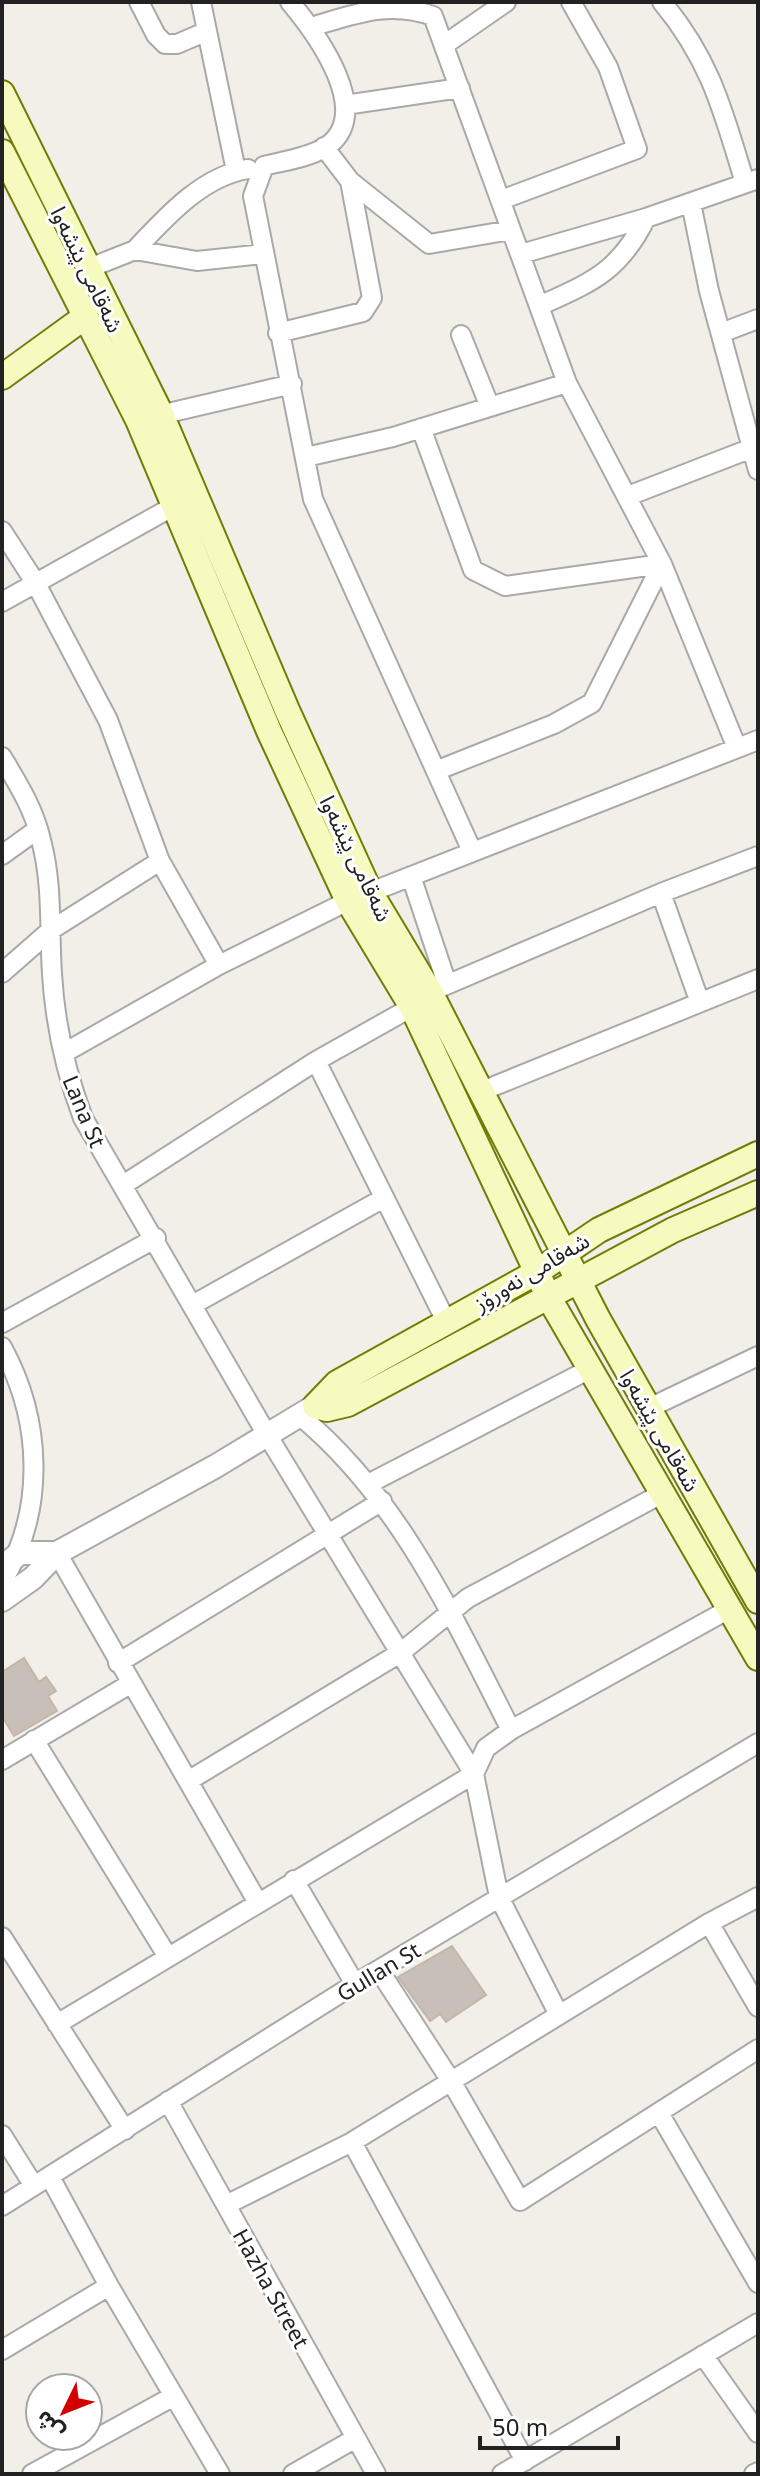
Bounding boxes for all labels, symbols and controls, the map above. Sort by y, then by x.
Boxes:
street label: شەقامی پێشەوا [43,201,131,338]
street label: شەقامی پێشەوا [312,790,400,927]
street label: Lana St [56,1070,114,1152]
street label: شەقامی نەورۆز [467,1225,594,1318]
street label: شەقامی پێشەوا [613,1363,708,1497]
street label: Gullan St [331,1934,425,2008]
street label: Hazha Street [227,2223,317,2353]
north arrow [24,2372,104,2452]
scale bar [480,2400,618,2450]
text: ش [27,2405,70,2448]
text: 50 m [492,2410,548,2443]

